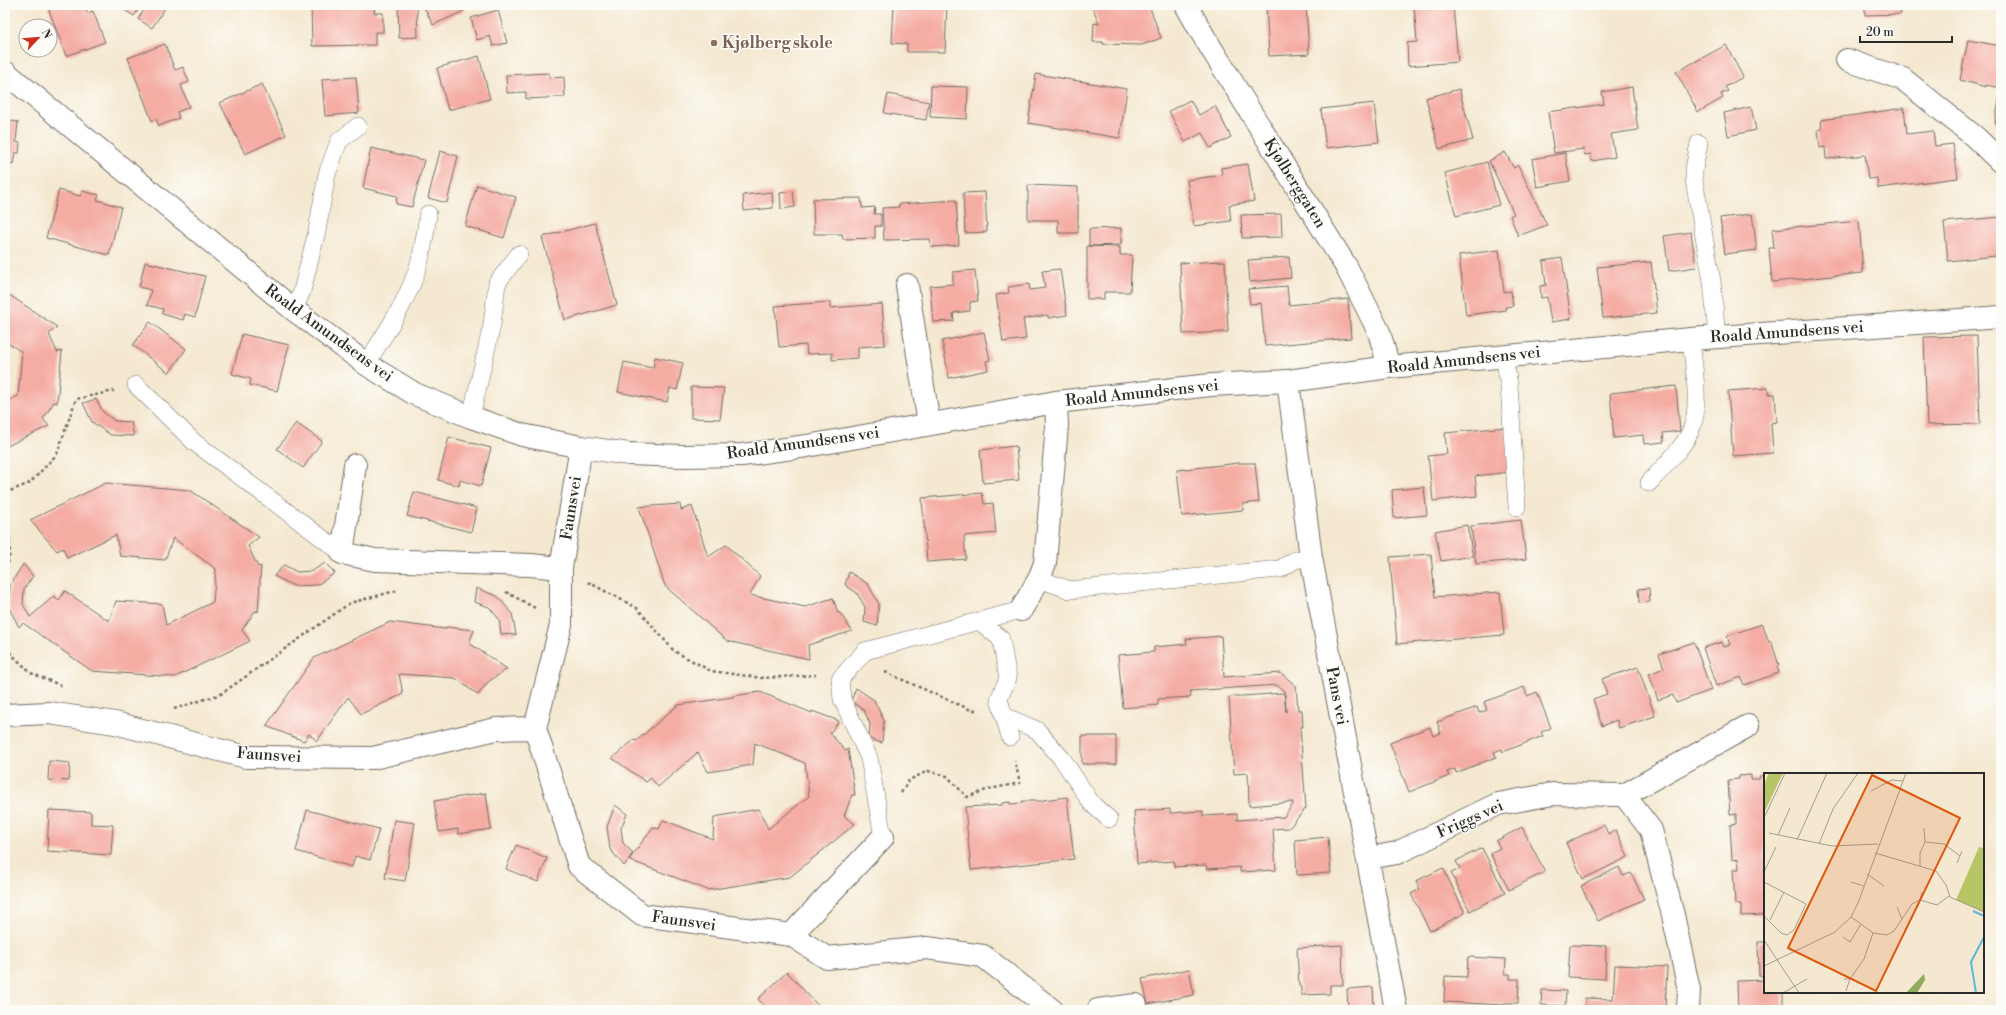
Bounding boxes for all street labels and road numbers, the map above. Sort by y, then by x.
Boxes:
street label: Kjølberggaten [1259,134,1331,232]
street label: Roald Amundsens vei [261,280,397,386]
street label: Roald Amundsens vei [1710,317,1864,347]
street label: Roald Amundsens vei [1386,342,1542,378]
street label: Roald Amundsens vei [1064,375,1220,411]
street label: Roald Amundsens vei [725,422,881,464]
street label: Faunsvei [556,475,586,541]
street label: Pans vei [1322,665,1352,727]
street label: Faunsvei [236,743,302,767]
street label: Friggs vei [1434,795,1506,843]
street label: Faunsvei [651,907,717,935]

